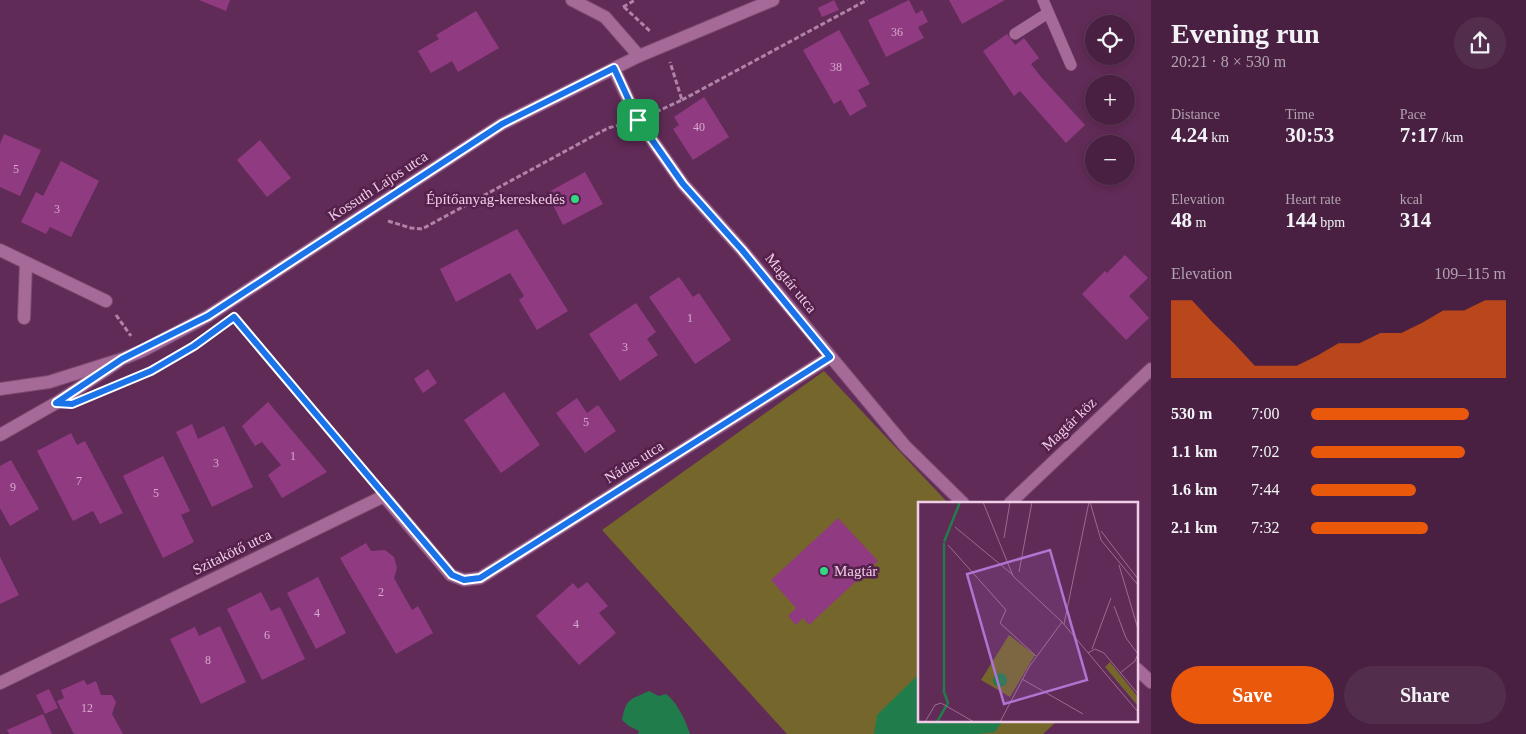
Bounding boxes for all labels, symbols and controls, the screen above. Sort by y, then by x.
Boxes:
map controls [1085,15,1135,185]
button: locate [1085,15,1135,65]
button: share [1454,17,1506,69]
text: Evening run [1171,18,1320,49]
house number: 36 [891,25,903,39]
text: 20:21 · 8 × 530 m [1171,53,1286,70]
house number: 38 [830,60,842,74]
button: + [1085,75,1135,125]
pin [617,99,659,141]
icon: arrive [624,106,652,134]
text: Distance [1171,107,1220,122]
text: Time [1285,107,1314,122]
text: Pace [1400,107,1426,122]
house number: 40 [693,120,705,134]
text: 4.24 [1171,123,1208,147]
text: 30:53 [1285,123,1334,147]
text: 7:17 [1400,123,1438,147]
text: km [1208,130,1229,145]
text: /km [1438,130,1463,145]
button: − [1085,135,1135,185]
street label: Kossuth Lajos utca [325,148,431,224]
house number: 5 [13,162,19,176]
place label: Építőanyag-kereskedés [426,191,565,207]
text: Elevation [1171,192,1225,207]
text: Heart rate [1285,192,1341,207]
text: kcal [1400,192,1423,207]
marker: Építőanyag-kereskedés [569,193,581,205]
house number: 3 [54,202,60,216]
text: 48 [1171,208,1192,232]
text: 144 [1285,208,1317,232]
text: 314 [1400,208,1431,232]
text: m [1192,215,1206,230]
text: bpm [1317,215,1345,230]
street label: Magtár utca [762,250,820,316]
text: Elevation [1171,265,1232,282]
text: 109–115 m [1434,265,1506,282]
house number: 1 [687,311,693,325]
house number: 3 [622,340,628,354]
street label: Magtár köz [1039,394,1100,454]
text: 530 m [1171,405,1212,422]
text: 7:00 [1251,405,1279,422]
house number: 5 [583,415,589,429]
street label: Nádas utca [602,437,667,486]
text: 1.1 km [1171,443,1217,460]
text: 7:02 [1251,443,1279,460]
house number: 1 [290,449,296,463]
house number: 3 [213,456,219,470]
house number: 7 [76,474,82,488]
house number: 9 [10,480,16,494]
text: 1.6 km [1171,481,1217,498]
text: 7:44 [1251,481,1279,498]
house number: 5 [153,486,159,500]
inset map [918,502,1138,722]
text: 2.1 km [1171,519,1217,536]
text: 7:32 [1251,519,1279,536]
street label: Szitakötő utca [190,526,274,578]
place label: Magtár [834,563,877,579]
marker: Magtár [818,565,830,577]
house number: 2 [378,585,384,599]
house number: 4 [314,606,320,620]
house number: 4 [573,617,579,631]
house number: 6 [264,628,270,642]
house number: 8 [205,653,211,667]
button: Save [1171,666,1334,724]
button: Share [1344,666,1506,724]
house number: 12 [81,701,93,715]

